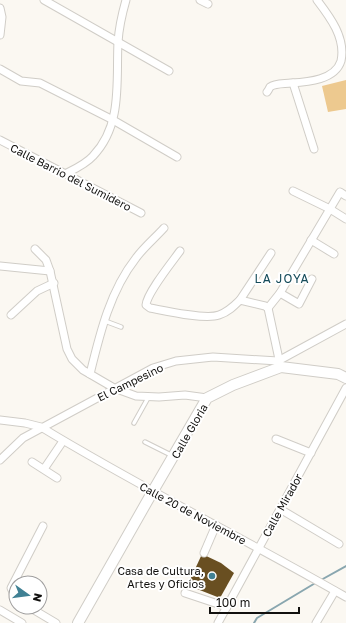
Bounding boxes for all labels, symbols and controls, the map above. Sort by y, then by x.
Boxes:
street label: Calle Barrio del Sumidero [8,141,134,213]
district label: LA JOYA [255,271,309,286]
street label: El Campesino [95,360,165,404]
street label: Calle Gloria [168,401,210,461]
street label: Calle Mirador [259,471,305,539]
street label: Calle 20 de Noviembre [137,479,249,547]
place label: Casa de Cultura, Artes y Oficios [117,564,204,590]
marker: Casa de Cultura, Artes y Oficios [207,571,217,581]
north arrow [8,575,48,615]
scale bar [210,589,299,615]
text: N [31,592,46,603]
text: 100 m [216,595,250,610]

